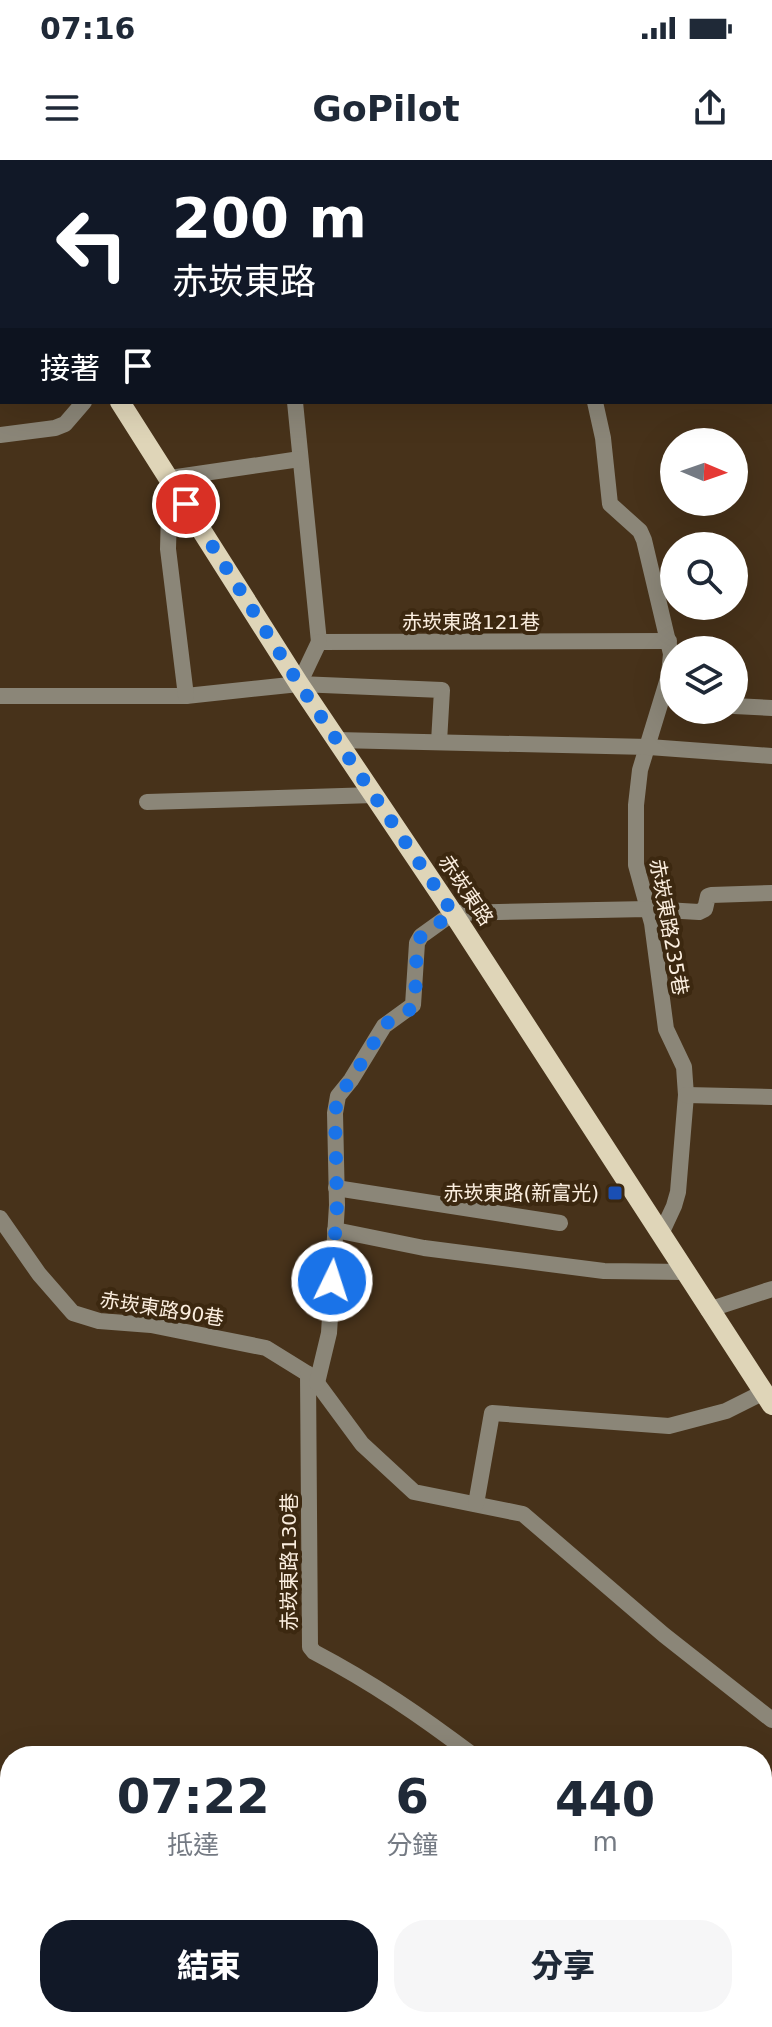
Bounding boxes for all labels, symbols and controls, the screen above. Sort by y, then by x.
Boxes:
text: 07:16 [40,11,136,46]
icon: menu [40,86,84,130]
icon: share [688,86,732,130]
text: GoPilot [312,88,460,129]
text: 200 m [172,185,367,250]
icon: left [40,192,144,296]
text: 赤崁東路 [172,261,316,302]
icon: arrive [116,344,160,388]
text: 接著 [40,351,100,386]
north arrow [660,428,748,516]
map controls [660,428,748,724]
pin [152,470,220,538]
icon: arrive [164,482,208,526]
button: search [660,532,748,620]
street label: 赤崁東路121巷 [402,610,540,634]
button: layers [660,636,748,724]
street label: 赤崁東路 [434,850,498,930]
street label: 赤崁東路235巷 [645,857,693,997]
place label: 赤崁東路(新富光) [443,1181,599,1205]
marker: 赤崁東路(新富光) [606,1184,624,1202]
position arrow [290,1239,374,1323]
street label: 赤崁東路90巷 [98,1287,226,1331]
street label: 赤崁東路130巷 [277,1493,301,1631]
text: 07:22 [117,1768,270,1824]
text: 6 [396,1768,429,1824]
text: 440 [555,1771,655,1827]
text: m [592,1827,618,1857]
text: 抵達 [167,1830,219,1860]
text: 分鐘 [386,1830,438,1860]
button: 結束 [40,1920,378,2012]
button: 分享 [394,1920,732,2012]

